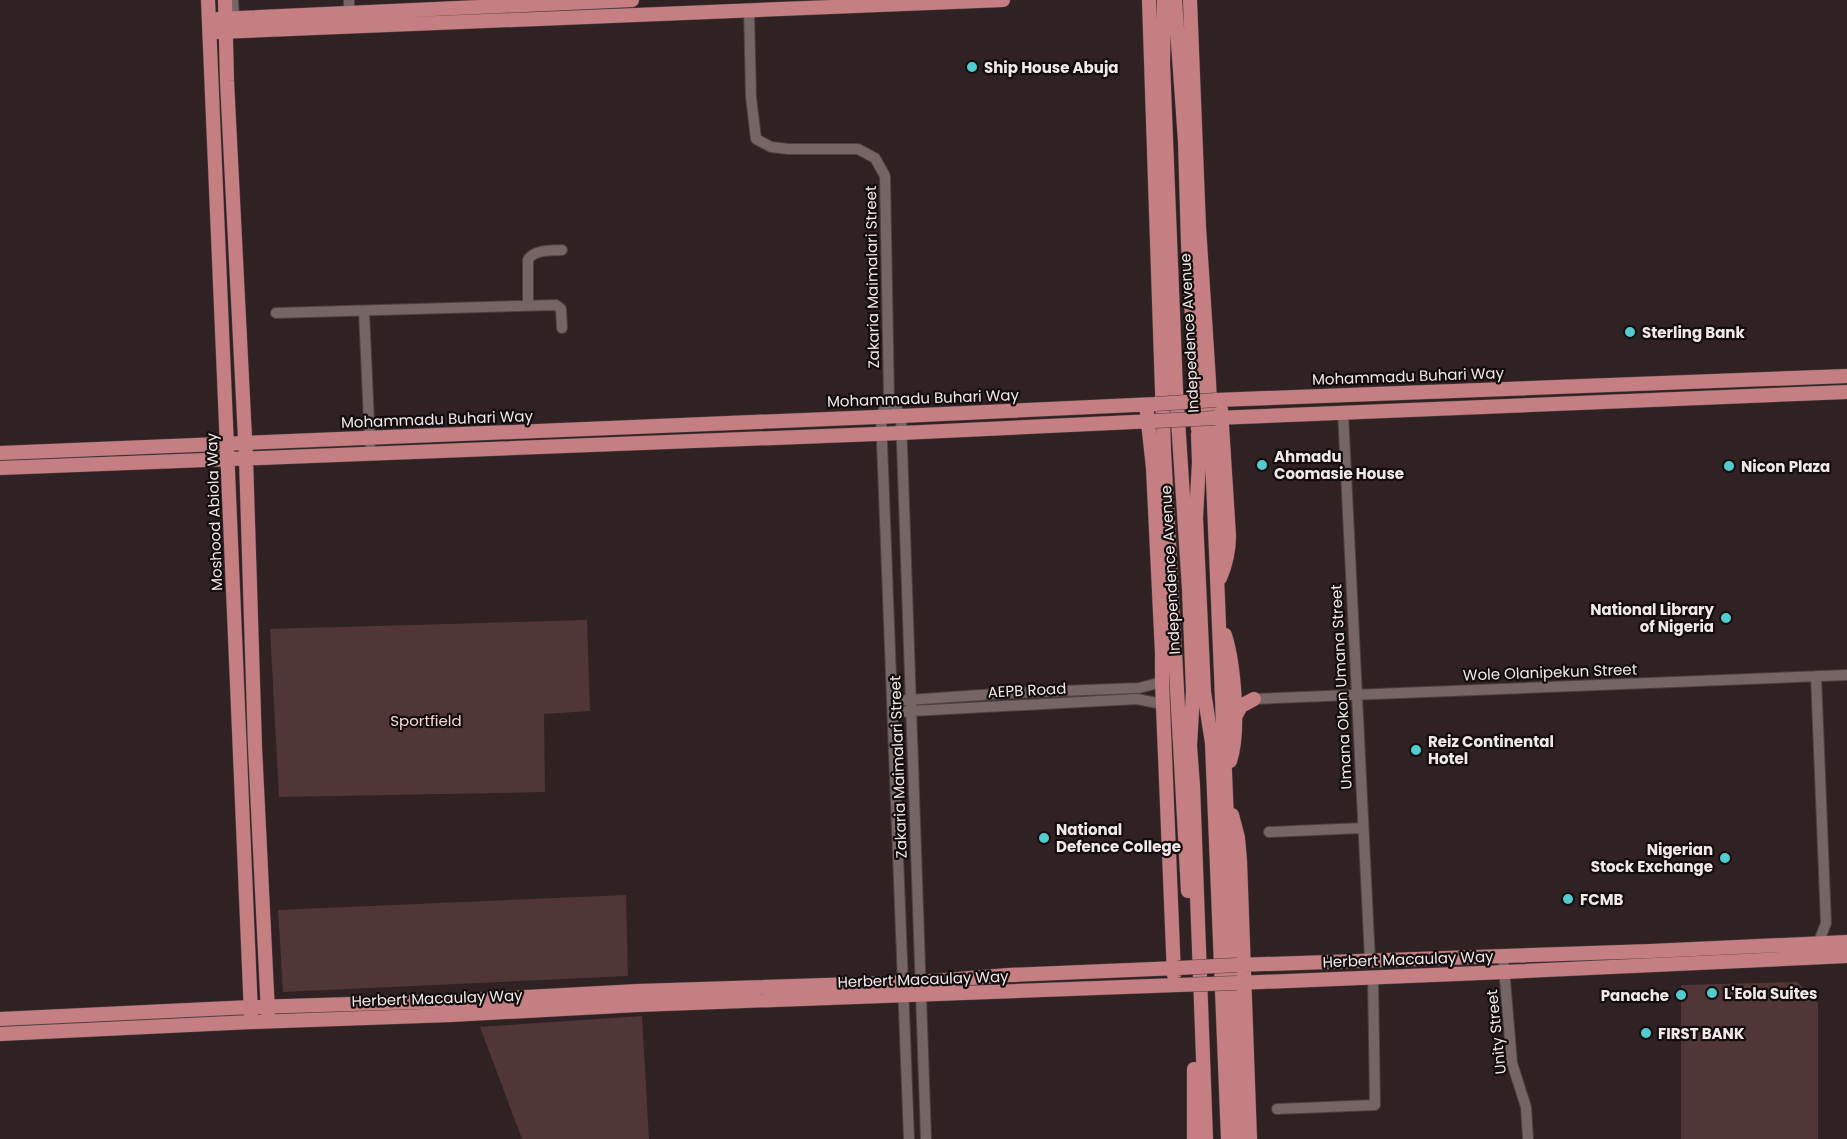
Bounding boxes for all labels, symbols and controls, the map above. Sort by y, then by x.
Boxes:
place label: Ship House Abuja [984,57,1119,78]
marker: Ship House Abuja [965,60,979,74]
street label: Zakaria Maimalari Street [860,185,884,369]
street label: Indepedence Avenue [1174,253,1204,413]
place label: Sterling Bank [1642,322,1745,343]
marker: Sterling Bank [1623,325,1637,339]
street label: Mohammadu Buhari Way [1312,362,1505,390]
street label: Mohammadu Buhari Way [827,384,1020,412]
street label: Mohammadu Buhari Way [341,405,534,433]
street label: Moshood Abiola Way [201,432,227,591]
place label: Ahmadu Coomasie House [1274,446,1404,484]
place label: Nicon Plaza [1741,456,1830,477]
marker: Ahmadu Coomasie House [1255,458,1269,472]
marker: Nicon Plaza [1722,459,1736,473]
street label: Independence Avenue [1155,485,1185,655]
street label: Umana Okon Umana Street [1325,584,1357,790]
place label: National Library of Nigeria [1590,599,1715,637]
marker: National Library of Nigeria [1719,611,1733,625]
street label: Wole Olanipekun Street [1462,658,1638,686]
street label: Zakaria Maimalari Street [884,675,912,859]
street label: AEPB Road [987,677,1067,703]
park label: Sportfield [390,710,462,731]
place label: Reiz Continental Hotel [1428,731,1554,769]
marker: Reiz Continental Hotel [1409,743,1423,757]
place label: National Defence College [1056,819,1181,857]
marker: National Defence College [1037,831,1051,845]
place label: Nigerian Stock Exchange [1591,839,1713,877]
marker: Nigerian Stock Exchange [1718,851,1732,865]
place label: FCMB [1580,889,1623,910]
marker: FCMB [1561,892,1575,906]
street label: Herbert Macaulay Way [1322,946,1494,972]
street label: Herbert Macaulay Way [837,966,1009,992]
place label: L'Eola Suites [1724,983,1817,1004]
street label: Herbert Macaulay Way [351,985,523,1011]
place label: Panache [1601,985,1669,1006]
marker: L'Eola Suites [1705,986,1719,1000]
marker: Panache [1674,988,1688,1002]
street label: Unity Street [1481,989,1511,1075]
place label: FIRST BANK [1658,1023,1745,1044]
marker: FIRST BANK [1639,1026,1653,1040]

